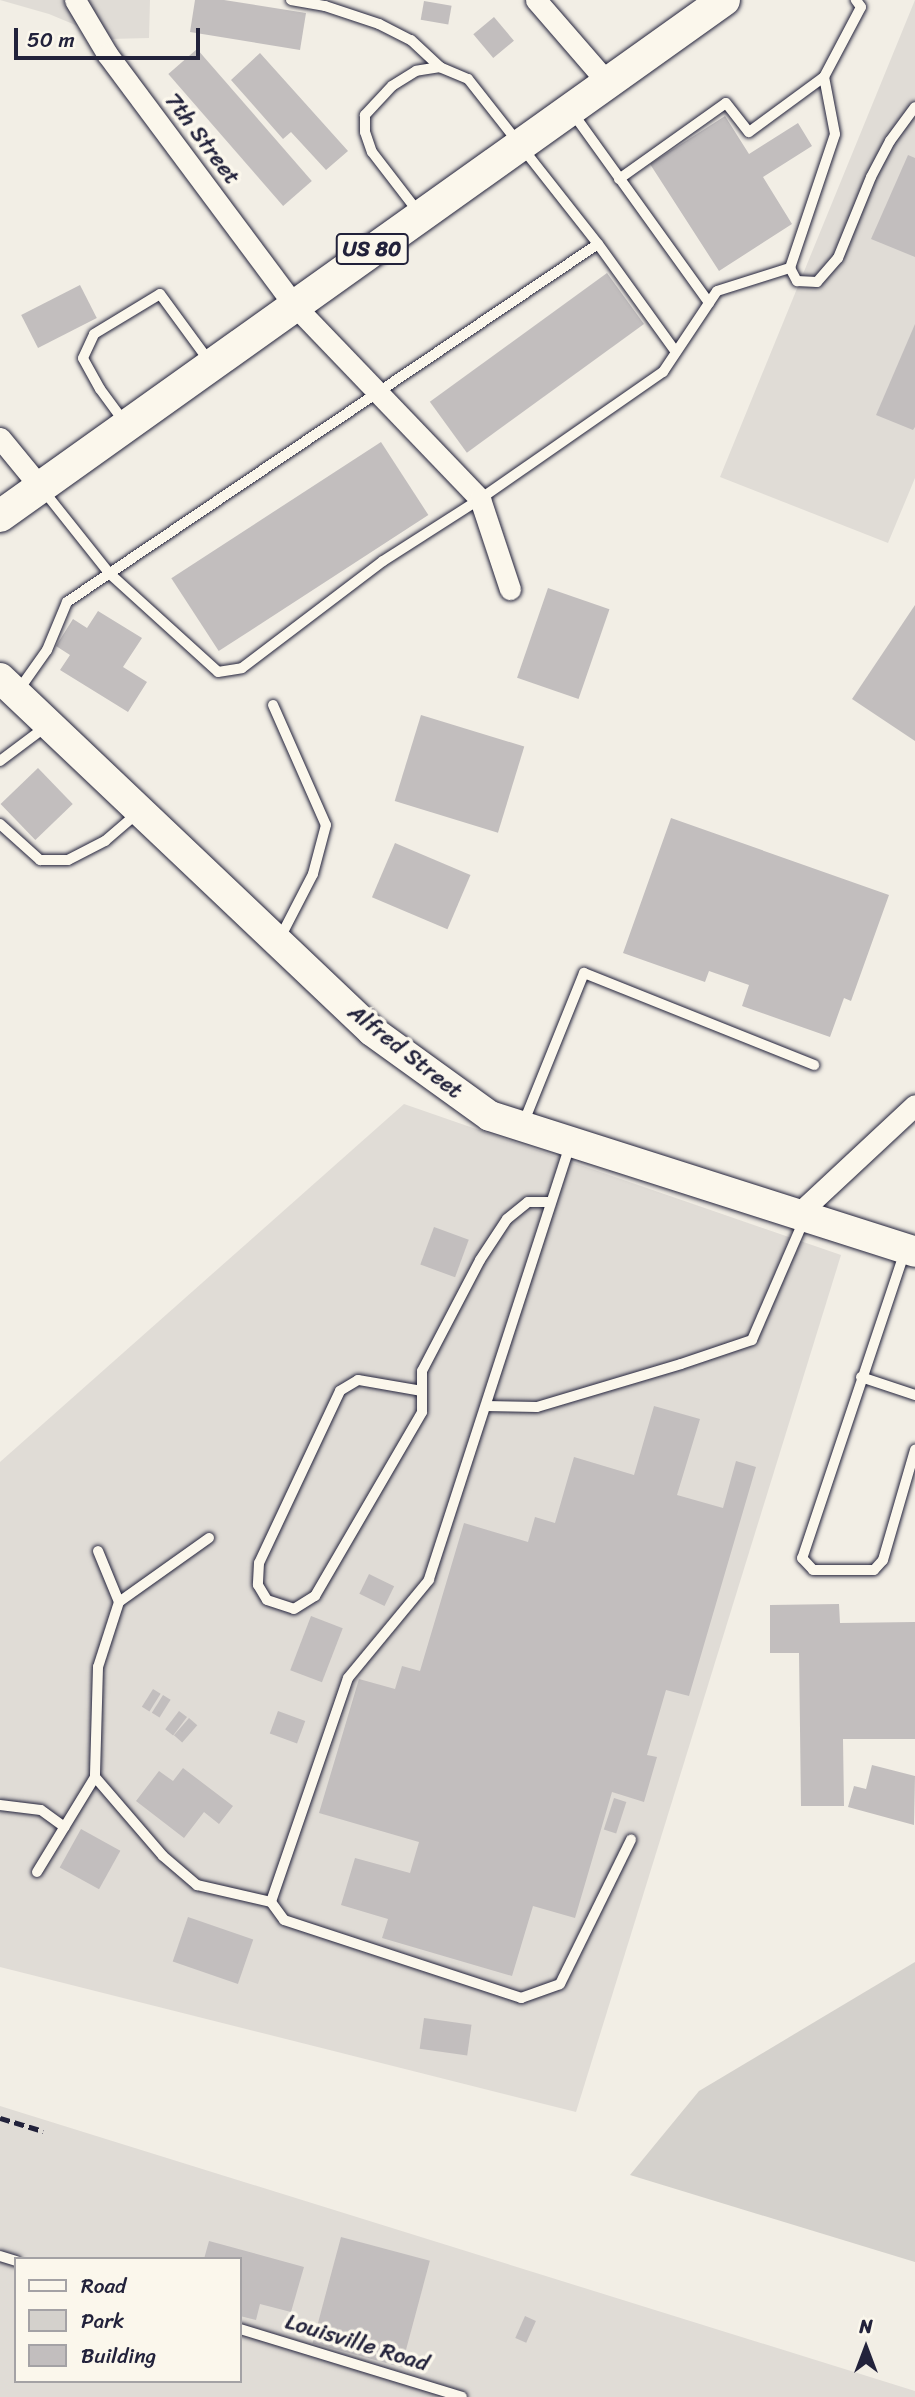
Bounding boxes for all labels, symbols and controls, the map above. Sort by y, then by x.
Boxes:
scale bar [18,14,203,58]
text: 50 m [27,21,75,59]
street label: 7th Street [158,88,246,190]
road number: US 80 [335,232,409,266]
street label: Alfred Street [342,999,468,1105]
legend [14,2257,242,2383]
text: Road [81,2267,126,2305]
text: Park [81,2302,124,2340]
street label: Louisville Road [282,2308,432,2378]
text: N [859,2310,873,2343]
north arrow [831,2313,901,2383]
text: Building [81,2337,156,2375]

